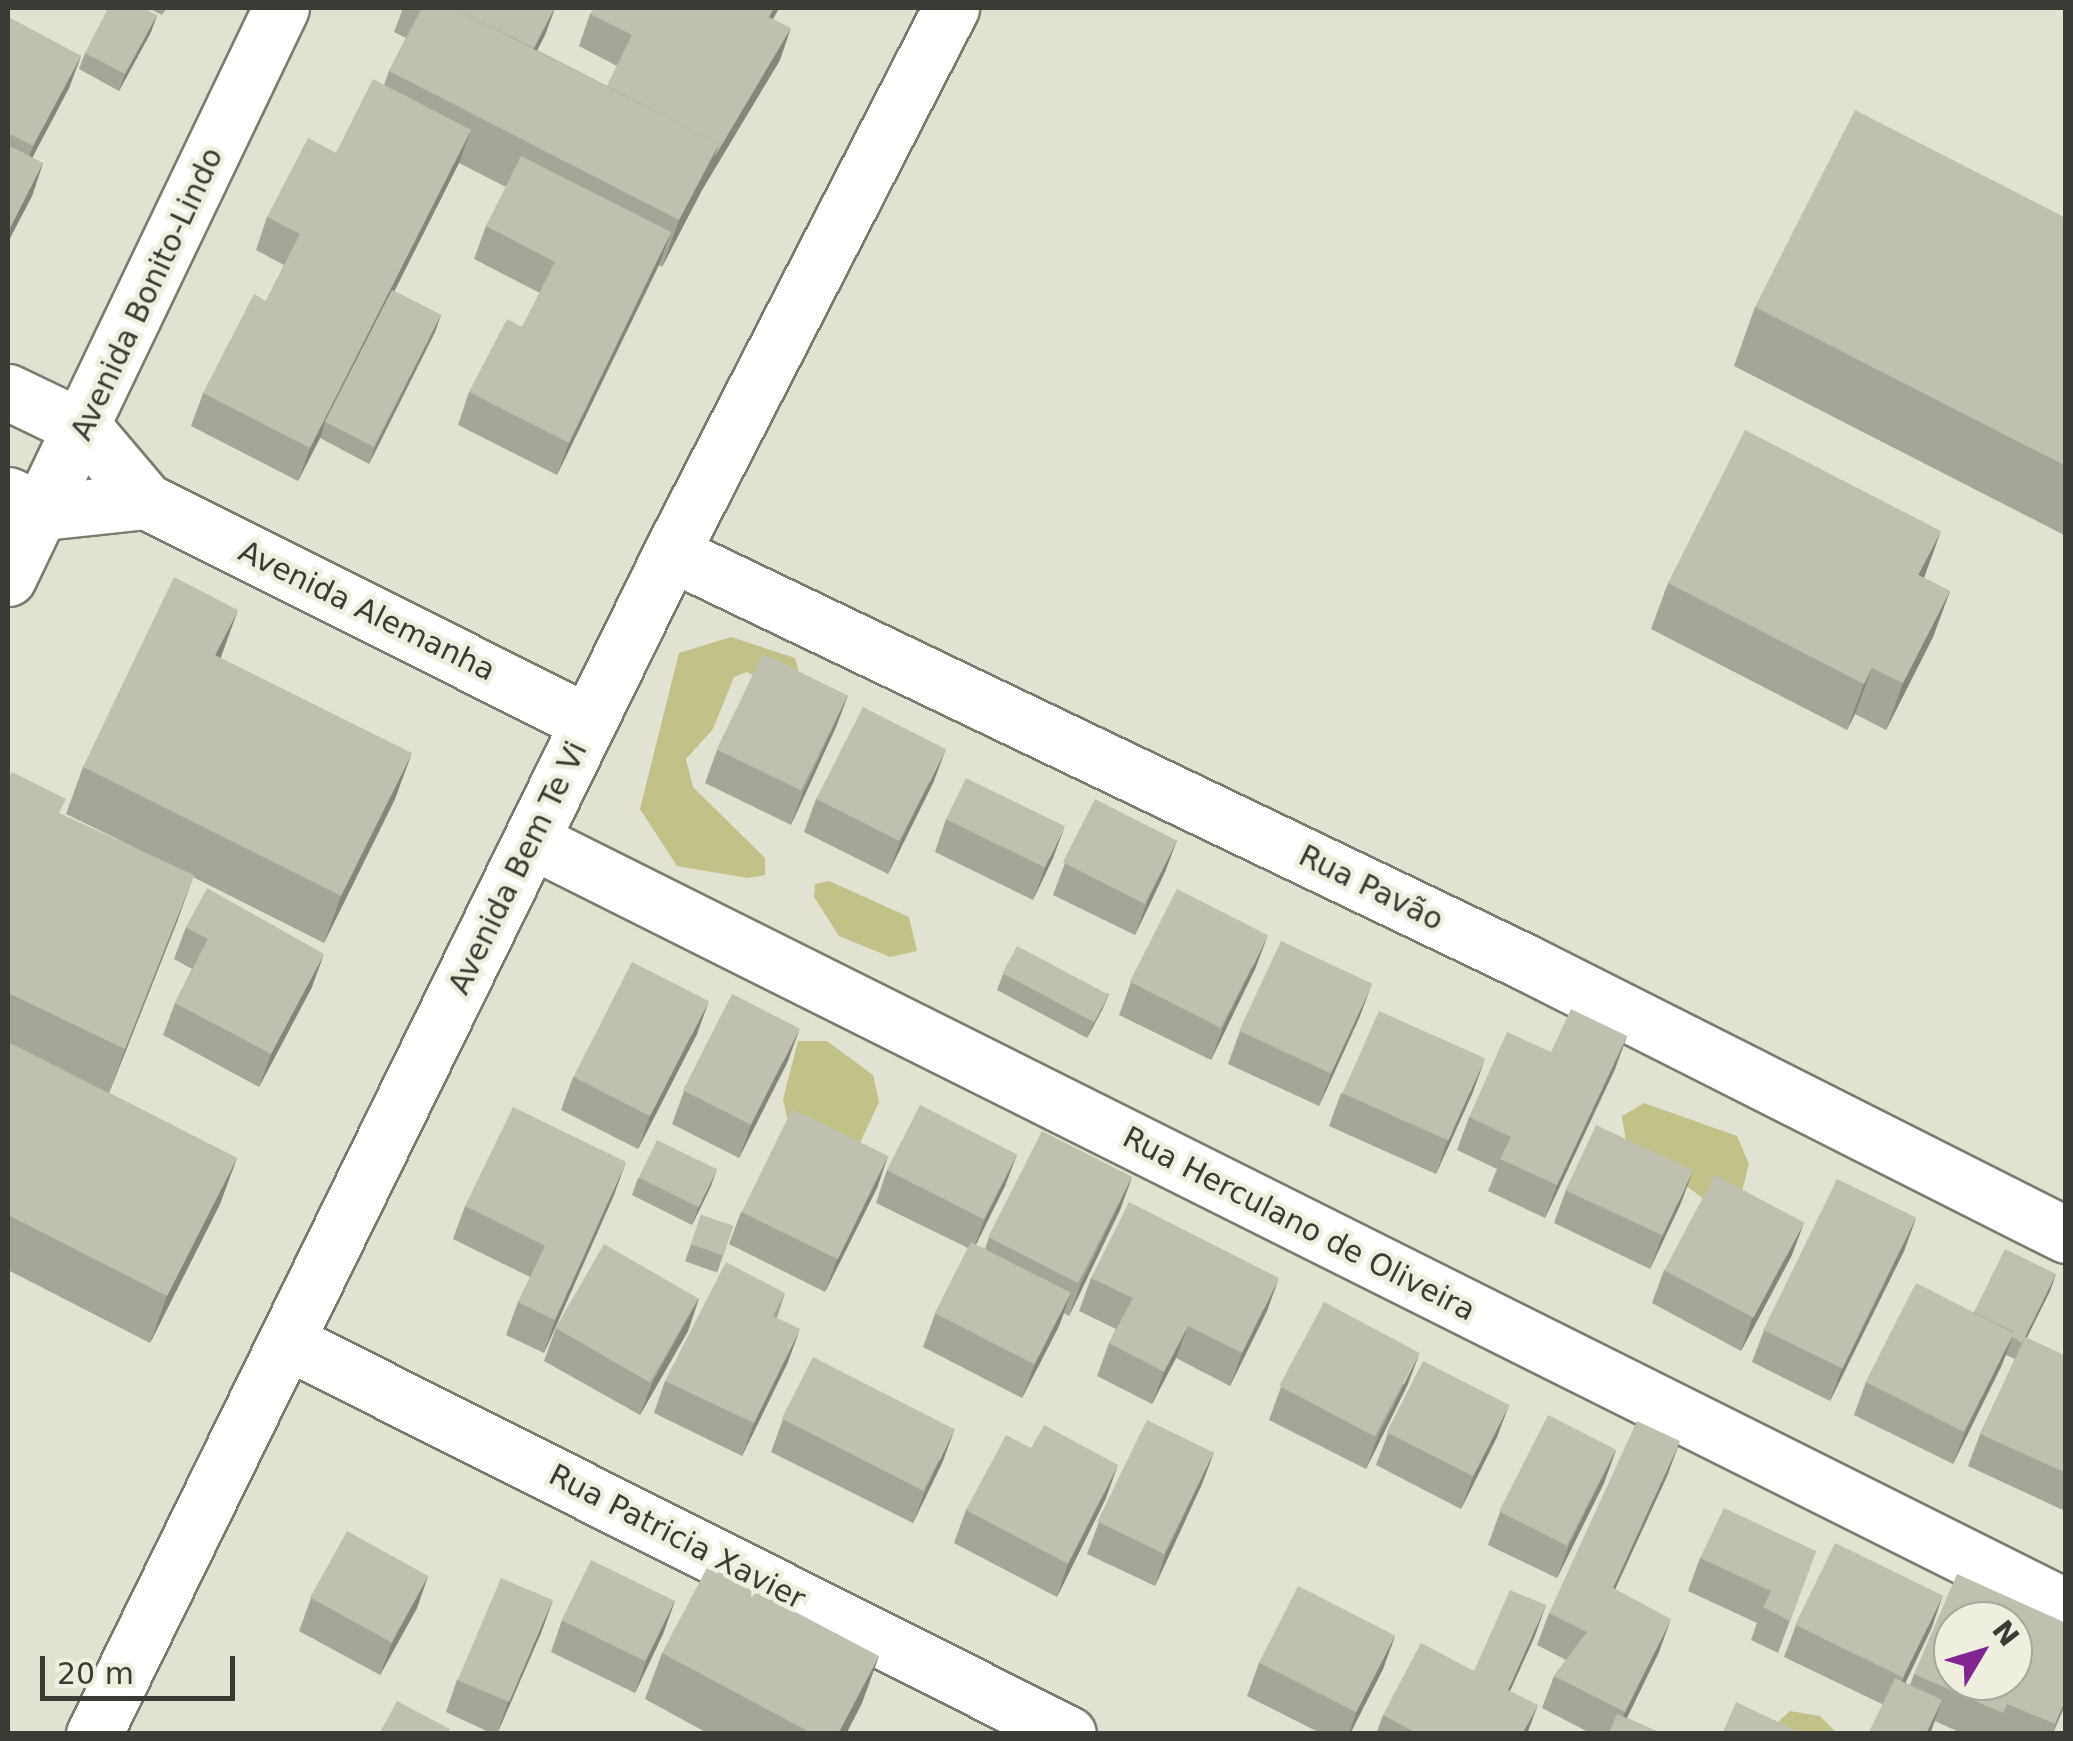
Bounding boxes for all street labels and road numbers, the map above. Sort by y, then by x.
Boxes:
street label: Avenida Bonito-Lindo [63,142,231,446]
street label: Avenida Alemanha [233,533,501,689]
street label: Avenida Bem Te Vi [441,736,595,1000]
street label: Rua Pavão [1293,838,1449,938]
street label: Rua Herculano de Oliveira [1117,1119,1481,1329]
street label: Rua Patricia Xavier [543,1457,811,1617]

